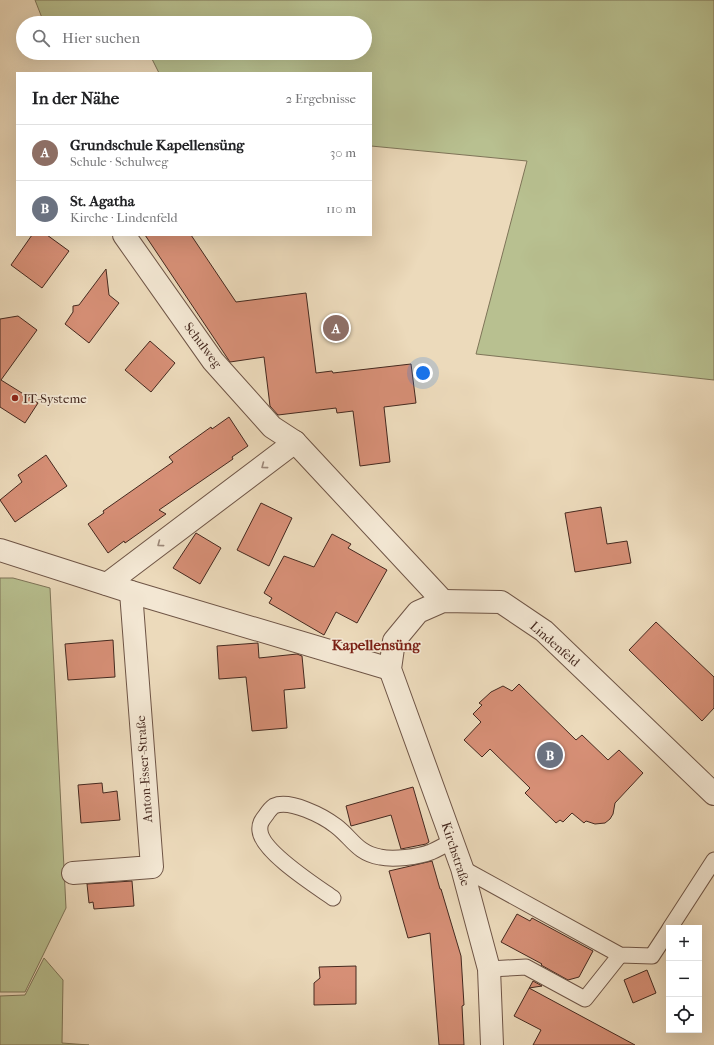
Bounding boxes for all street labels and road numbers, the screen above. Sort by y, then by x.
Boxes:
street label: Schulweg [181,319,226,372]
street label: Lindenfeld [527,618,584,670]
street label: Anton-Esser-Straße [133,714,155,824]
street label: Kirchstraße [439,820,474,888]

